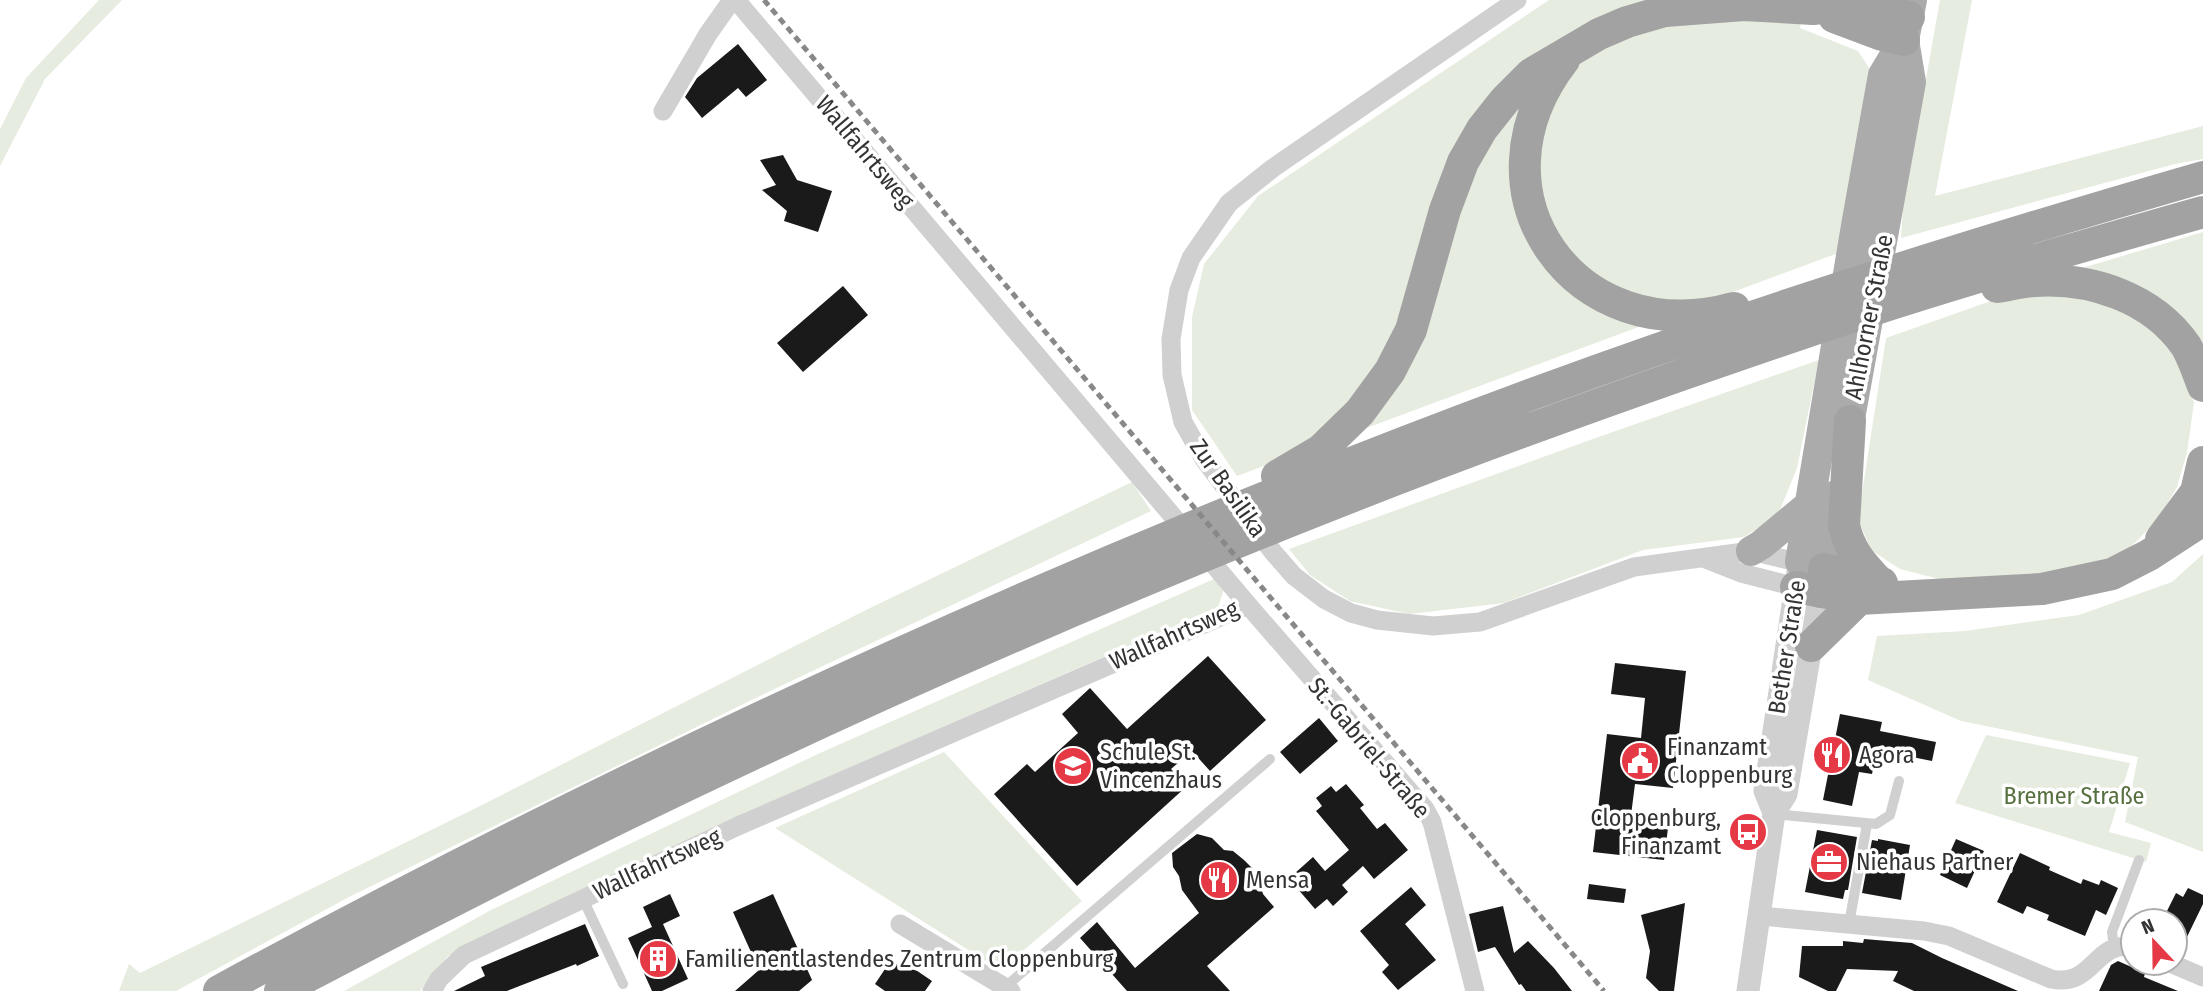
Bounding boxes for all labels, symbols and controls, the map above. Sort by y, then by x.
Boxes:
street label: Wallfahrtsweg [810,90,920,214]
street label: Ahlhorner Straße [1839,232,1899,402]
street label: Zur Basilika [1184,434,1272,542]
street label: Bether Straße [1763,578,1811,716]
street label: Wallfahrtsweg [1105,594,1243,676]
street label: St.-Gabriel-Straße [1302,672,1436,824]
place label: Finanzamt Cloppenburg [1667,733,1793,789]
restaurant icon: Agora [1811,734,1853,776]
place label: Schule St. Vincenzhaus [1100,738,1222,794]
public building icon: Finanzamt Cloppenburg [1619,740,1661,782]
place label: Agora [1859,741,1915,769]
school or university icon: Schule St. Vincenzhaus [1052,745,1094,787]
park label: Bremer Straße [2004,782,2144,810]
place label: Cloppenburg, Finanzamt [1591,804,1721,860]
bus stop icon: Cloppenburg, Finanzamt [1727,811,1769,853]
street label: Wallfahrtsweg [589,822,726,906]
office icon: Niehaus Partner [1808,841,1850,883]
place label: Niehaus Partner [1856,848,2014,876]
restaurant icon: Mensa [1198,859,1240,901]
place label: Mensa [1246,866,1309,894]
north arrow [2119,907,2189,977]
text: N [2138,914,2157,939]
building icon: Familienentlastendes Zentrum Cloppenburg [637,938,679,980]
place label: Familienentlastendes Zentrum Cloppenburg [685,945,1114,973]

